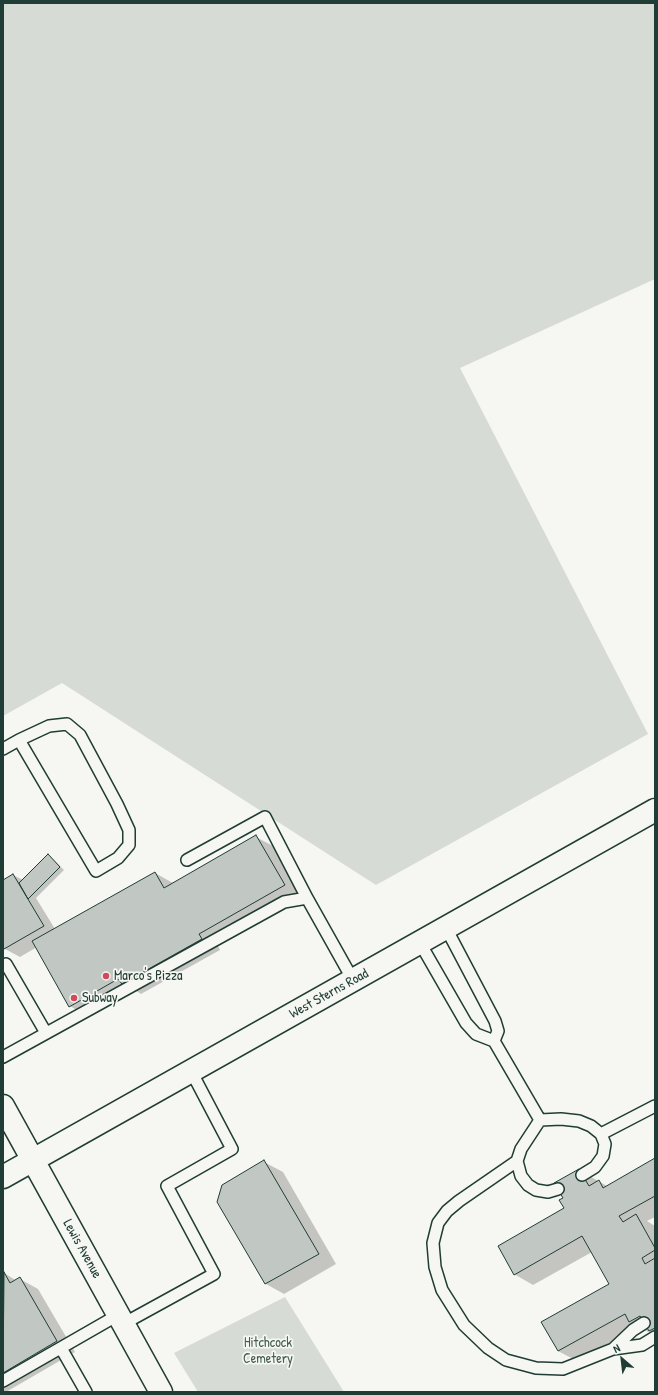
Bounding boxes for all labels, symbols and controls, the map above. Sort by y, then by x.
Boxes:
street label: West Sterns Road [287,965,371,1023]
place label: Marco's Pizza [114,968,183,984]
marker: Marco's Pizza [101,971,111,981]
place label: Subway [82,990,118,1006]
marker: Subway [69,993,79,1003]
street label: Lewis Avenue [59,1217,105,1281]
park label: Hitchcock Cemetery [243,1335,293,1368]
north arrow [602,1339,642,1379]
text: N [610,1341,622,1356]

